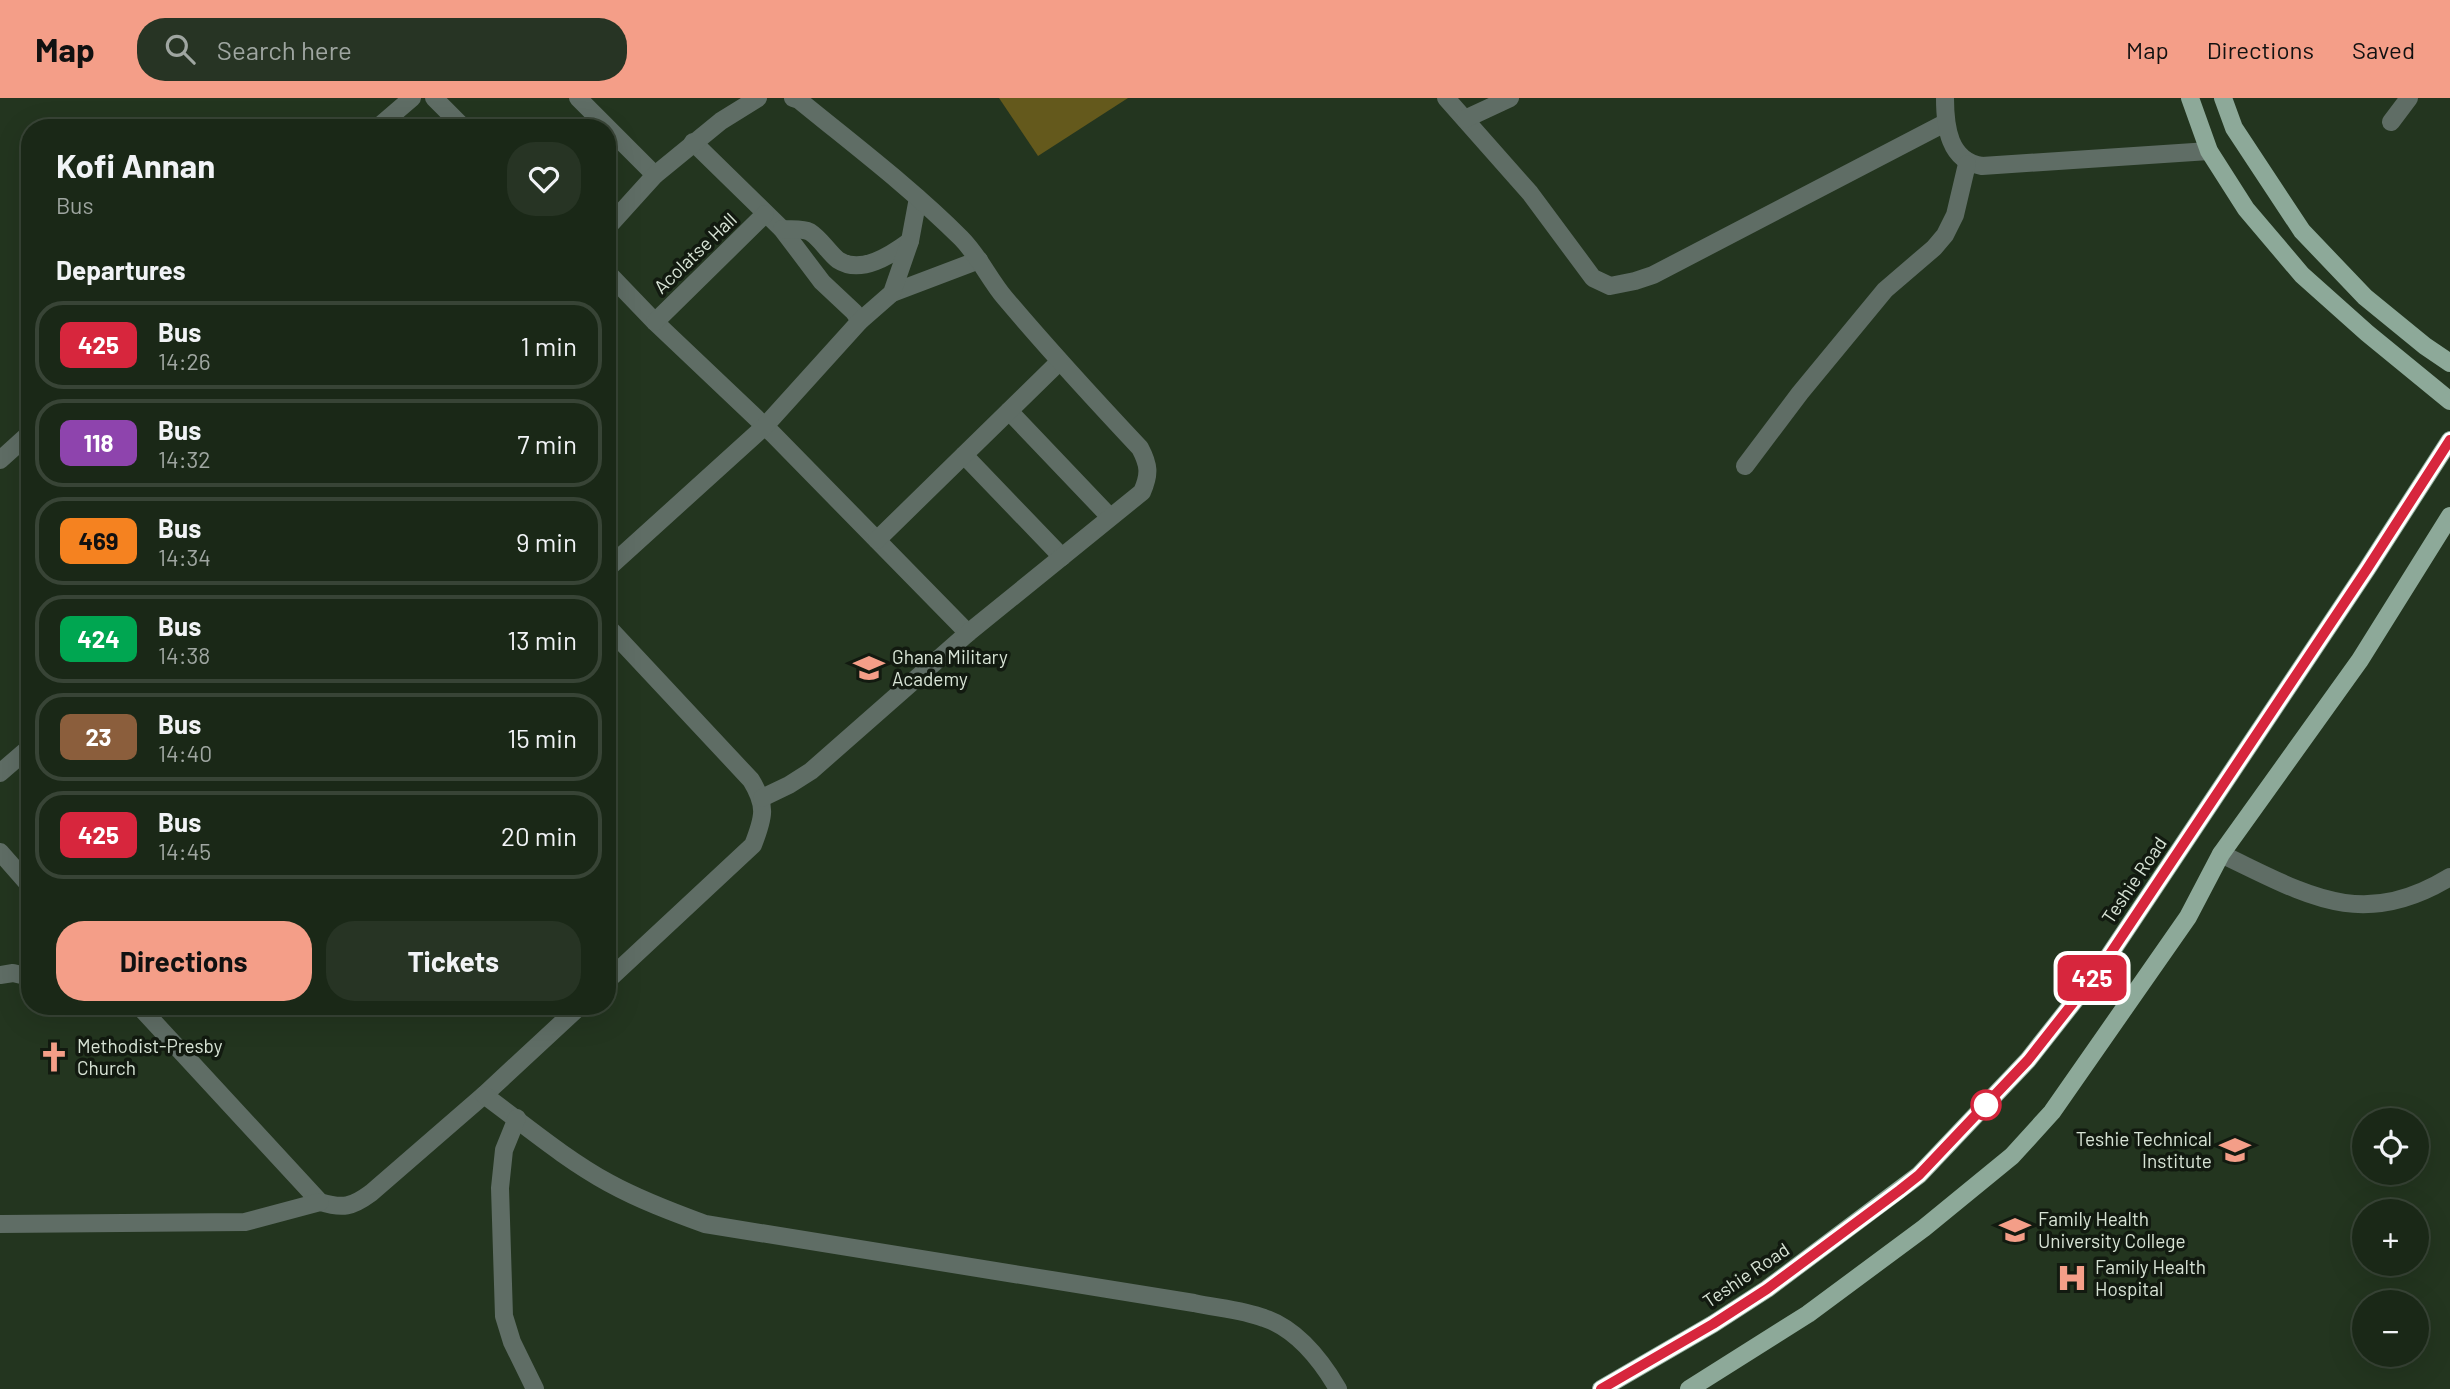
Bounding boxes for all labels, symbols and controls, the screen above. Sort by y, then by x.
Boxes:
search box [137,18,627,81]
text: Map [35,29,95,69]
icon: search [161,30,199,68]
text: Search here [217,34,352,65]
text: Map [2126,35,2169,64]
text: Directions [2207,35,2314,64]
text: Saved [2352,35,2415,64]
button: heart [507,142,581,216]
text: Kofi Annan [56,145,215,185]
text: Bus [56,191,94,219]
street label: Acolatse Hall [648,207,741,298]
text: Departures [56,254,186,285]
text: Bus [158,316,201,347]
text: 425 [78,330,119,359]
text: 1 min [521,330,577,361]
text: 14:26 [158,347,211,375]
text: Bus [158,414,201,445]
text: 118 [83,428,114,457]
text: 7 min [517,428,577,459]
text: 14:32 [158,445,211,473]
text: Bus [158,512,201,543]
text: 469 [78,526,119,555]
text: 9 min [516,526,577,557]
text: 14:34 [158,543,211,571]
text: Bus [158,610,201,641]
text: 424 [77,624,120,653]
text: 13 min [507,624,577,655]
text: 14:38 [158,641,210,669]
place label: Ghana Military Academy [892,645,1008,690]
school or university icon: Ghana Military Academy [852,651,886,685]
text: Bus [158,708,201,739]
text: 23 [85,722,112,751]
text: 15 min [507,722,577,753]
text: 14:40 [158,739,212,767]
text: Bus [158,806,201,837]
text: 425 [78,820,119,849]
text: 20 min [501,820,577,851]
street label: Teshie Road [2096,832,2171,927]
text: 14:45 [158,837,211,865]
button: Directions [56,921,312,1001]
button: Tickets [326,921,581,1001]
line badge: 425 [2052,955,2132,1001]
text: 425 [2072,963,2112,992]
place label: Methodist-Presby Church [77,1034,223,1079]
church icon: Methodist-Presby Church [37,1040,71,1074]
unlabelled marker [1971,1090,2001,1120]
map controls [2352,1108,2429,1367]
button: locate [2352,1108,2429,1185]
place label: Teshie Technical Institute [2076,1127,2212,1172]
school or university icon: Teshie Technical Institute [2218,1133,2252,1167]
button: + [2352,1199,2429,1276]
place label: Family Health University College [2038,1207,2186,1252]
school or university icon: Family Health University College [1998,1213,2032,1247]
street label: Teshie Road [1698,1237,1793,1312]
place label: Family Health Hospital [2095,1255,2206,1300]
hospital icon: Family Health Hospital [2055,1261,2089,1295]
button: − [2352,1290,2429,1367]

